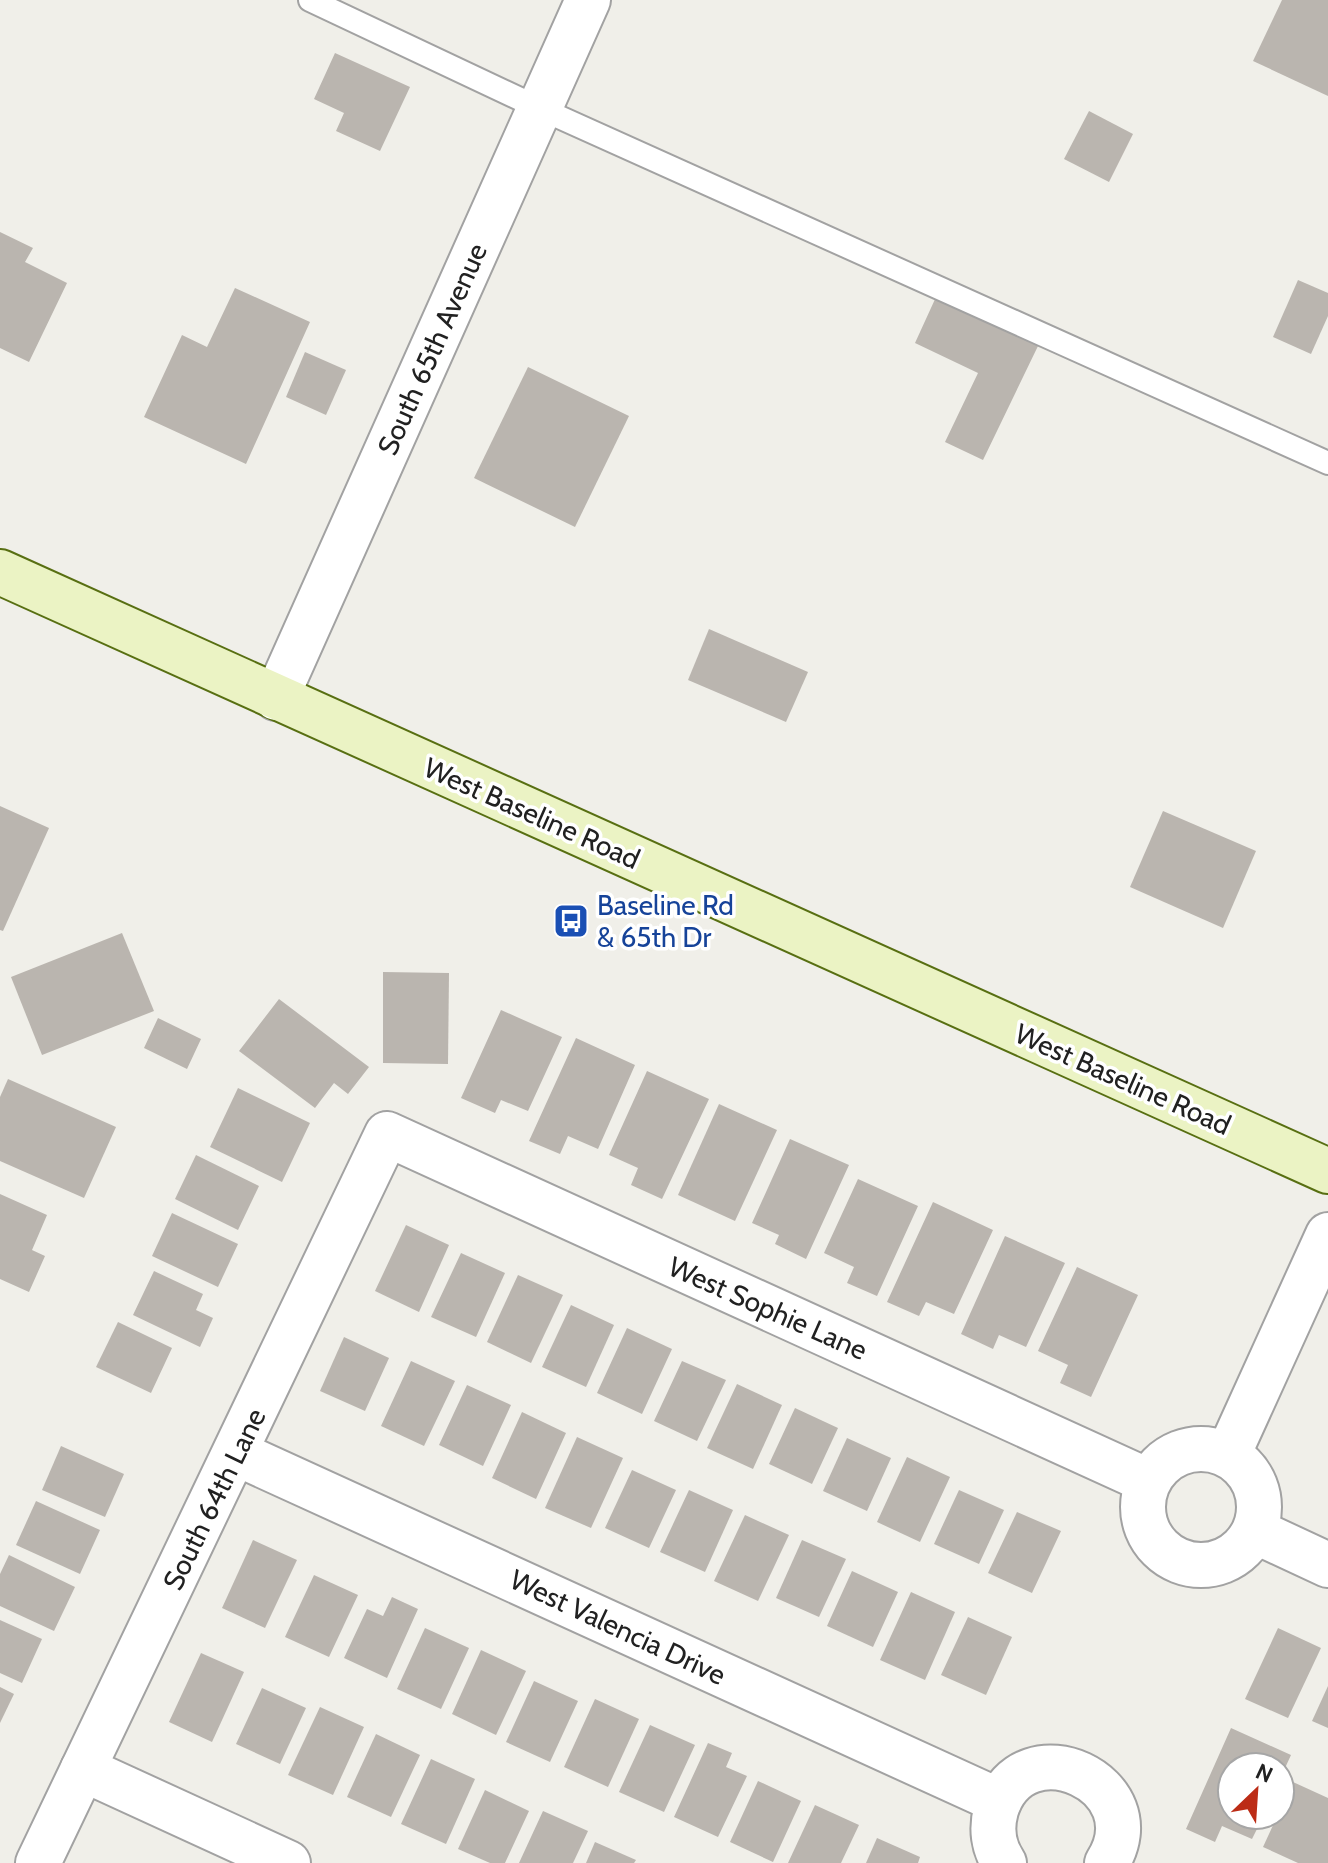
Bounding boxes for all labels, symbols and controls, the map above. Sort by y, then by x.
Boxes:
street label: South 65th Avenue [370,238,494,460]
street label: West Baseline Road [419,750,645,876]
place label: Baseline Rd & 65th Dr [597,888,734,954]
bus stop icon: Baseline Rd & 65th Dr [552,902,590,940]
street label: West Baseline Road [1010,1016,1236,1142]
street label: West Sophie Lane [664,1249,872,1367]
street label: South 64th Lane [155,1403,273,1595]
street label: West Valencia Drive [505,1562,731,1692]
north arrow [1216,1751,1296,1831]
text: N [1251,1758,1277,1789]

